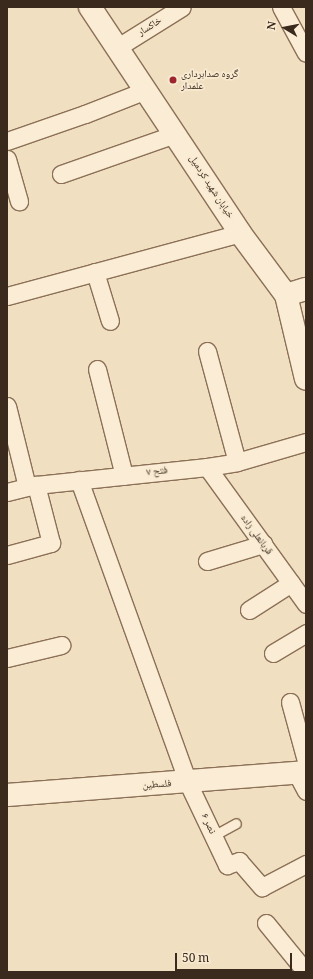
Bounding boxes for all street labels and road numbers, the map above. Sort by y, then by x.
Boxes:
street label: خاکسار [136,15,164,39]
street label: خیابان شهید کردمیل [186,153,236,221]
street label: فتح ۷ [146,465,168,479]
street label: قربانعلی زاده [238,513,274,557]
street label: فلسطین [142,778,172,792]
street label: نصر ۶ [198,812,218,836]

